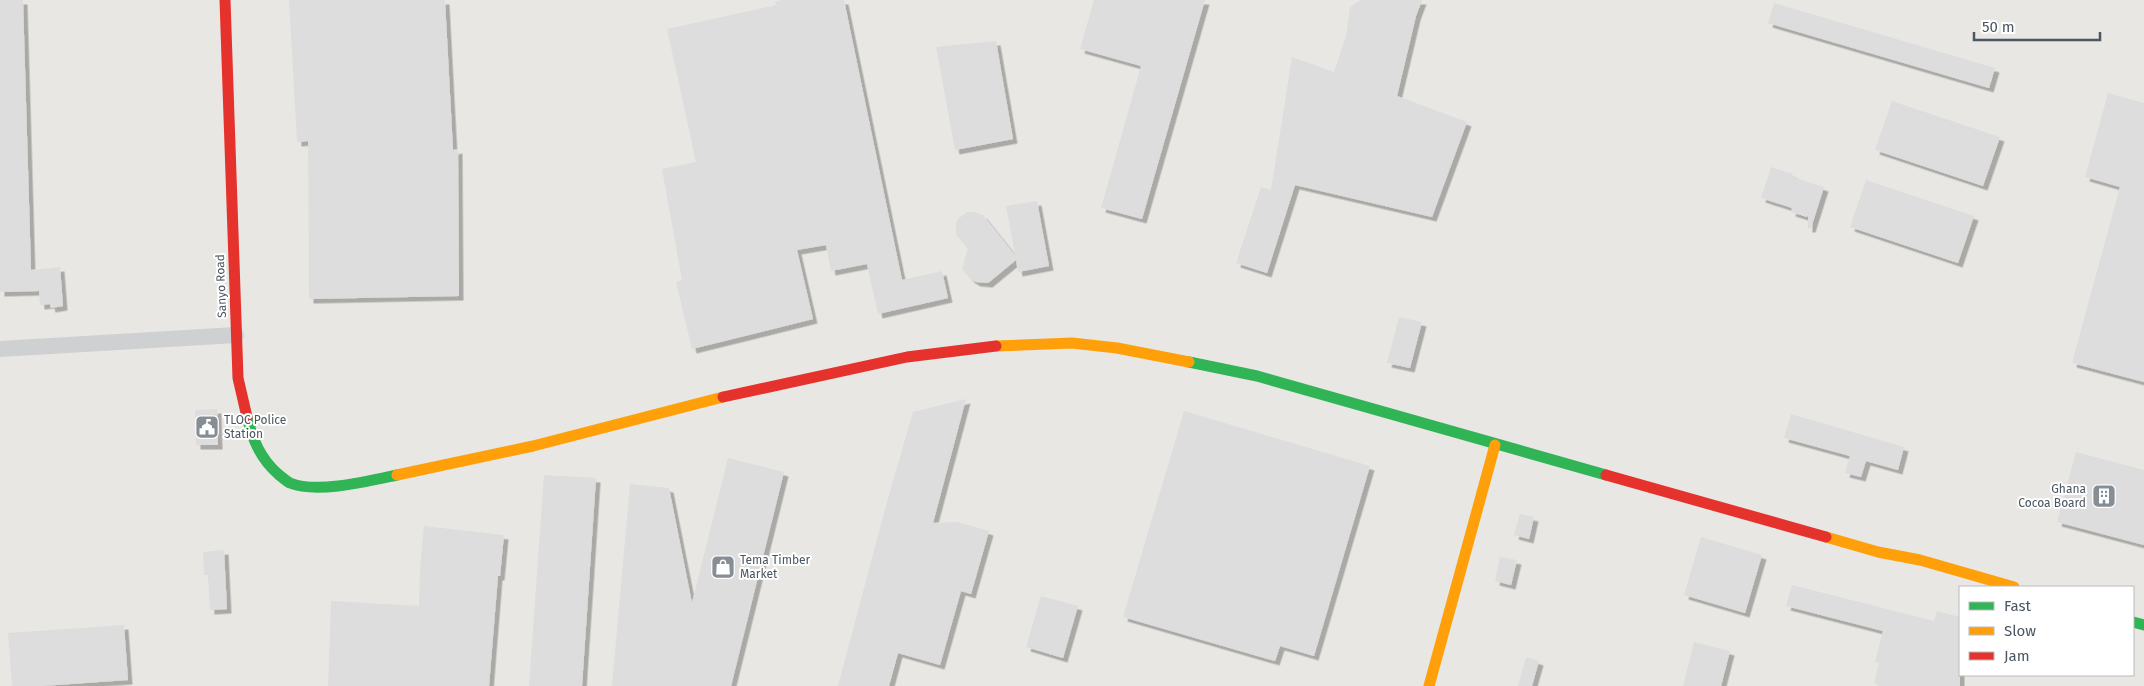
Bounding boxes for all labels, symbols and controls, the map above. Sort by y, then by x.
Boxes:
scale bar [1974,10,2100,42]
text: 50 m [1982,18,2015,36]
street label: Sanyo Road [213,254,229,318]
place label: TLOC Police Station [224,413,286,441]
public building icon: TLOC Police Station [194,414,220,440]
place label: Ghana Cocoa Board [2018,482,2086,510]
building icon: Ghana Cocoa Board [2091,483,2117,509]
place label: Tema Timber Market [740,553,811,581]
shop icon: Tema Timber Market [710,554,736,580]
legend [1959,586,2134,676]
text: Fast [2004,597,2031,615]
text: Slow [2004,622,2036,640]
text: Jam [2004,647,2030,665]

